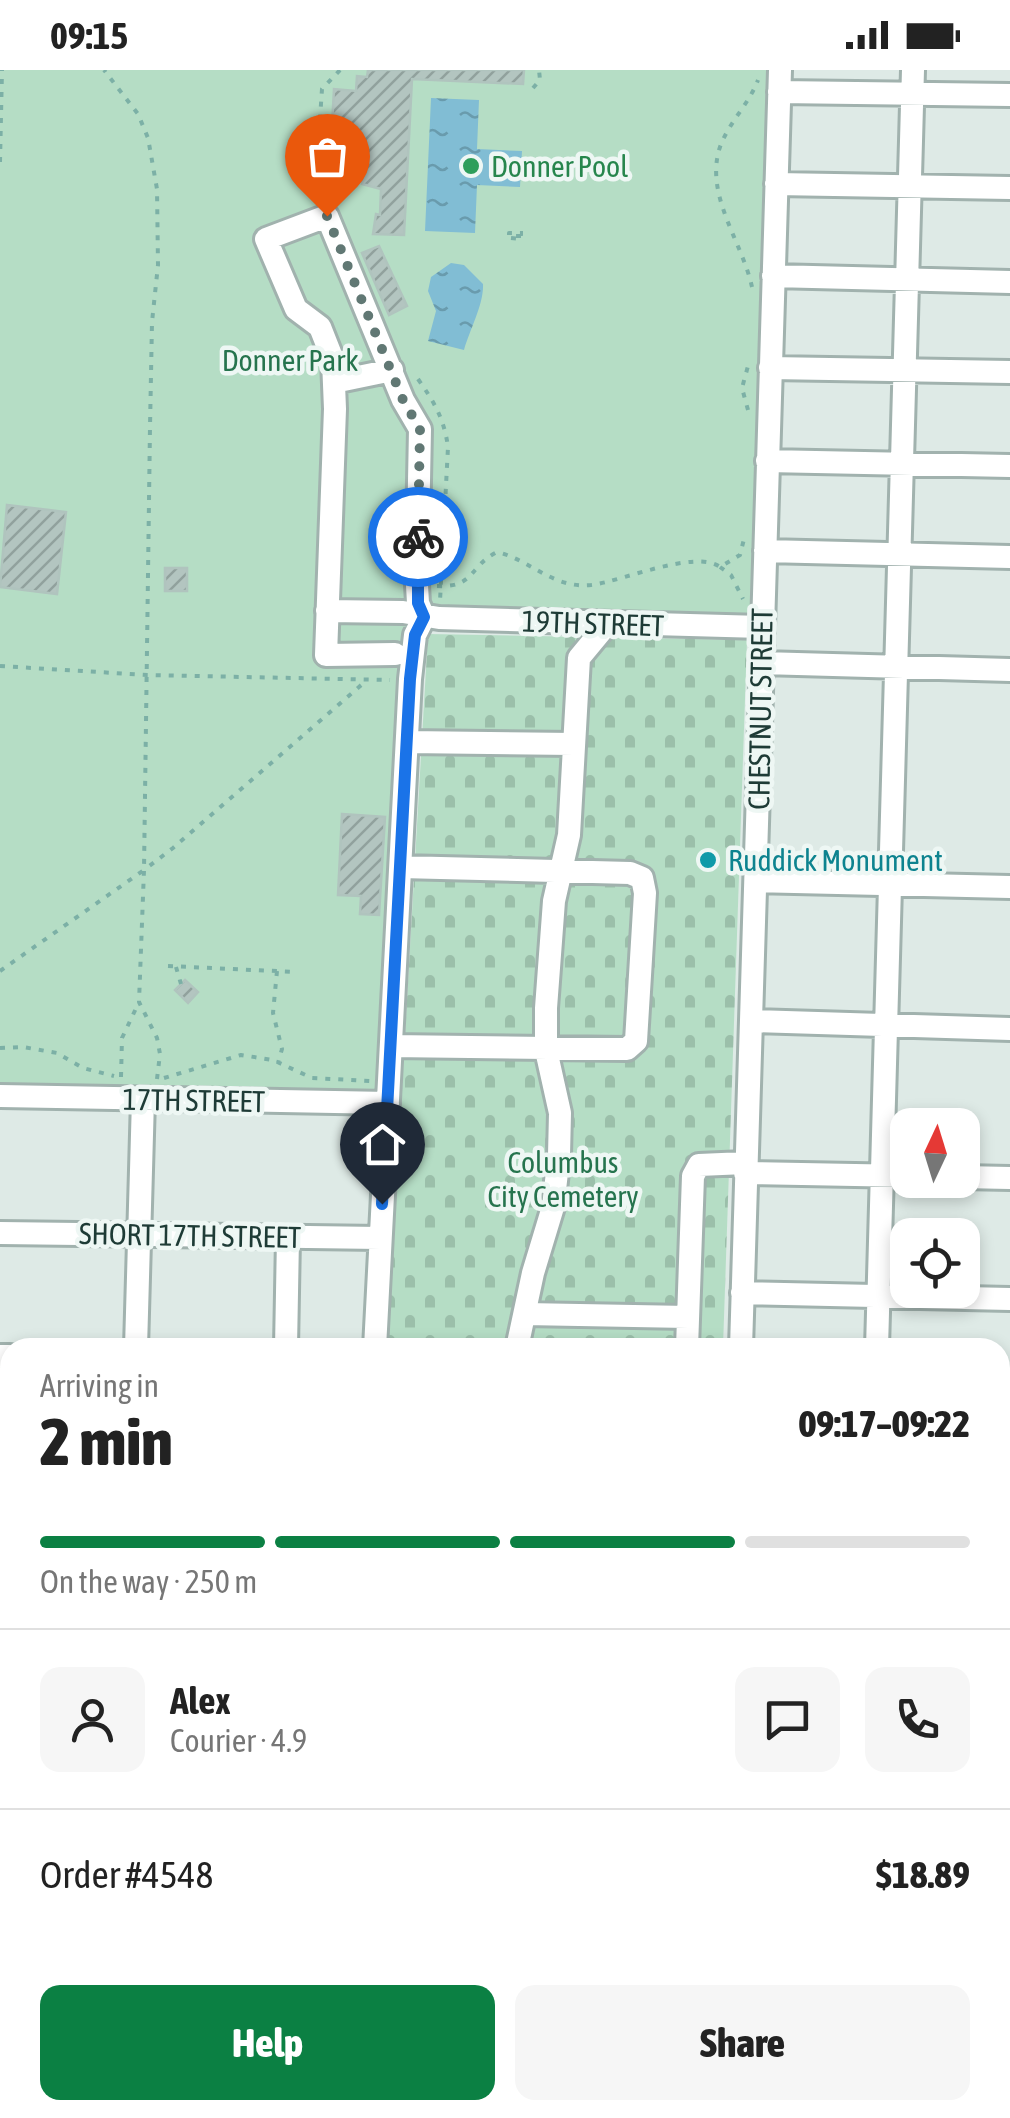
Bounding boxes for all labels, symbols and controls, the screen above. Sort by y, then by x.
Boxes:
text: 09:15 [50,14,128,57]
pin [285,114,370,217]
icon: bag [300,129,355,184]
place label: Donner Pool [491,149,628,183]
marker: Donner Pool [460,155,482,177]
park label: Donner Park [222,343,358,377]
courier [368,487,468,587]
icon: bike [391,510,446,565]
street label: 19TH STREET [521,604,665,642]
street label: CHESTNUT STREET [741,608,779,810]
place label: Ruddick Monument [728,843,943,877]
marker: Ruddick Monument [697,849,719,871]
street label: 17TH STREET [123,1082,265,1118]
pin [340,1102,425,1205]
north arrow [890,1108,980,1198]
map controls [890,1108,980,1308]
icon: home [355,1117,410,1172]
park label: Columbus City Cemetery [487,1145,639,1213]
street label: SHORT 17TH STREET [79,1216,301,1254]
button: locate [890,1218,980,1308]
text: Arriving in [40,1367,159,1404]
text: 09:17–09:22 [798,1402,970,1445]
text: 2 min [40,1404,173,1479]
text: On the way · 250 m [40,1563,257,1600]
button: person [40,1667,145,1772]
button: chat [735,1667,840,1772]
button: phone [865,1667,970,1772]
text: Alex [170,1679,231,1722]
text: Courier · 4.9 [170,1722,307,1759]
text: Order #4548 [40,1853,213,1896]
text: $18.89 [876,1853,970,1896]
button: Help [40,1985,495,2100]
button: Share [515,1985,970,2100]

